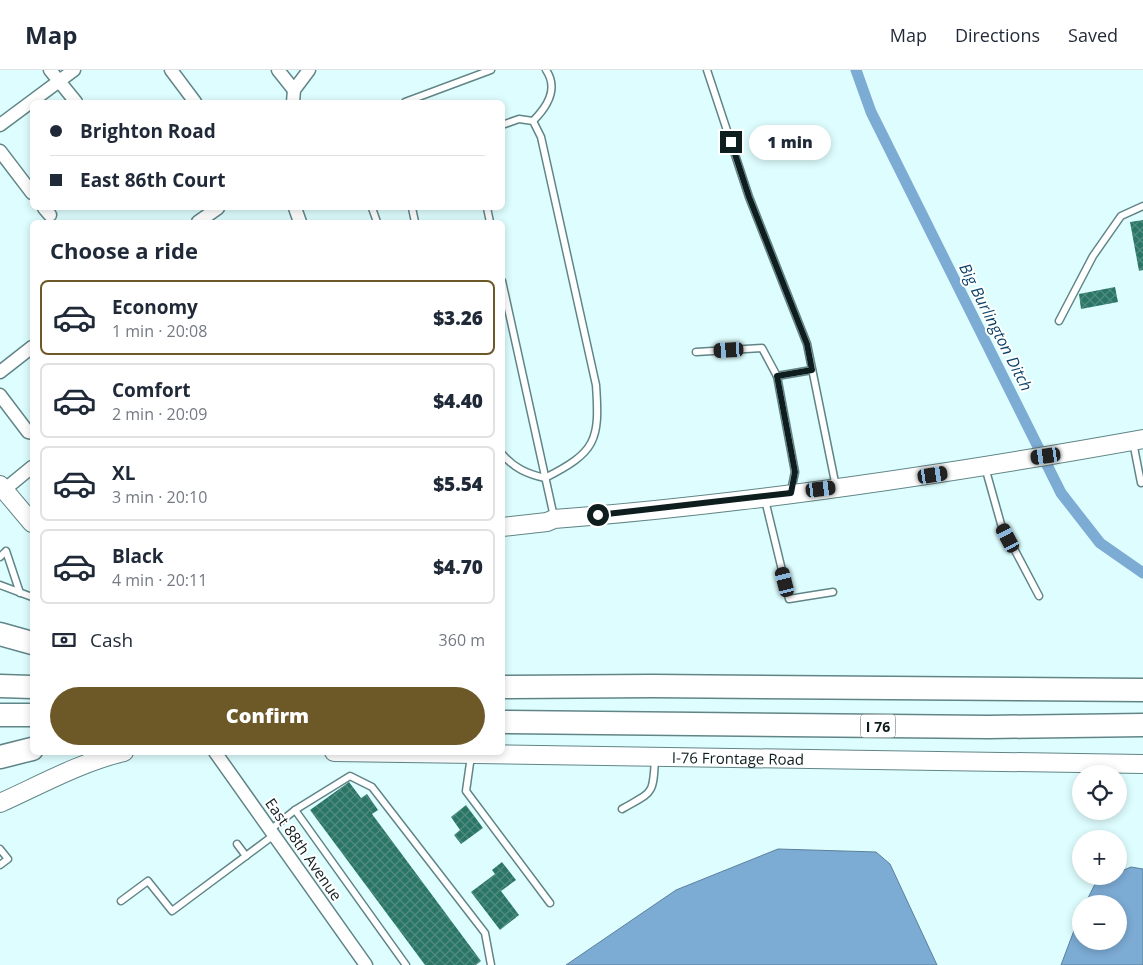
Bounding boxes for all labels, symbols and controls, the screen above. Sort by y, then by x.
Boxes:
text: Map [25,18,77,51]
text: Map [890,23,927,47]
text: Directions [955,23,1040,47]
text: Saved [1068,23,1118,47]
text: Brighton Road [80,118,216,144]
callout: 1 min [748,124,831,160]
route end [720,131,742,153]
text: 1 min [767,131,813,153]
text: East 86th Court [80,167,225,193]
text: Choose a ride [50,235,198,265]
water label: Big Burlington Ditch [954,259,1038,395]
text: Economy [112,294,198,320]
icon: car [52,295,97,340]
text: $3.26 [433,305,483,331]
text: 1 min · 20:08 [112,320,207,342]
car [713,342,744,358]
text: Comfort [112,377,191,403]
icon: car [52,378,97,423]
text: $4.40 [433,388,483,414]
text: 2 min · 20:09 [112,403,207,425]
car [1030,446,1061,466]
text: XL [112,460,135,486]
icon: car [52,461,97,506]
car [917,465,948,485]
text: $5.54 [433,471,483,497]
car [805,480,836,498]
text: 3 min · 20:10 [112,486,207,508]
route start [587,504,609,526]
car [994,521,1021,555]
text: Black [112,543,164,569]
icon: car [52,544,97,589]
text: $4.70 [433,554,483,580]
car [774,566,795,598]
text: 4 min · 20:11 [112,569,207,591]
icon: cash [50,626,78,654]
text: Cash [90,627,133,653]
text: 360 m [439,629,485,651]
button: Confirm [50,687,485,745]
road number: I 76 [860,714,896,738]
street label: I-76 Frontage Road [672,747,804,769]
map controls [1072,765,1127,950]
button: locate [1072,765,1127,820]
street label: East 88th Avenue [261,794,347,904]
button: + [1072,830,1127,885]
button: − [1072,895,1127,950]

